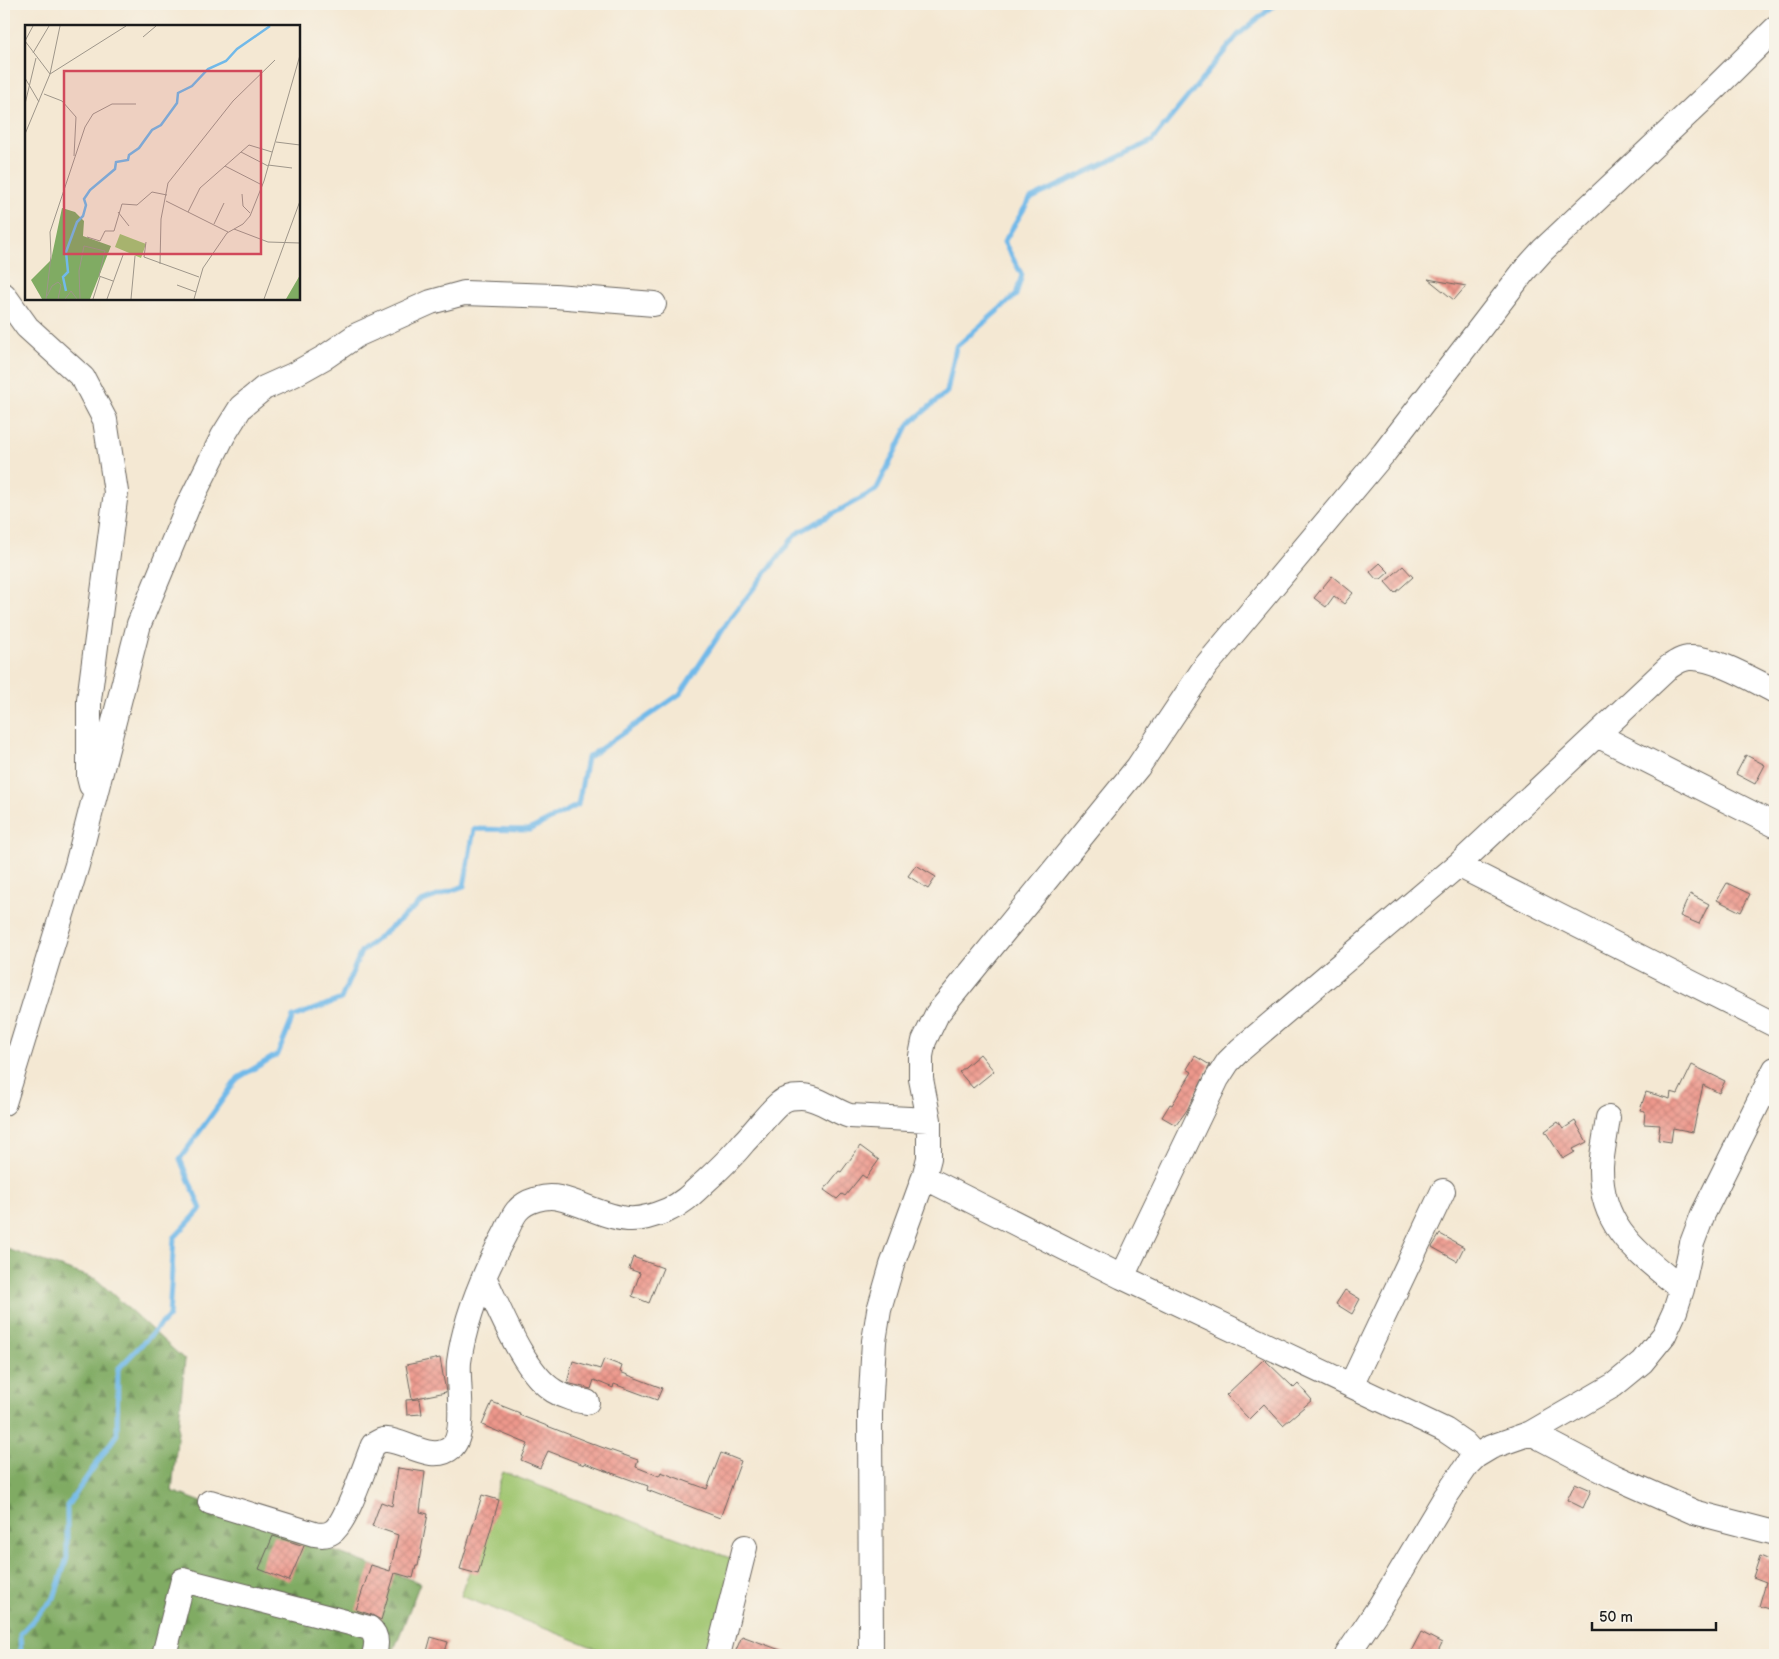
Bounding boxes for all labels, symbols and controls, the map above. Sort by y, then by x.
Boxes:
inset map [25,25,300,300]
scale bar [1592,1599,1715,1631]
text: 50 m [1599,1608,1633,1627]

